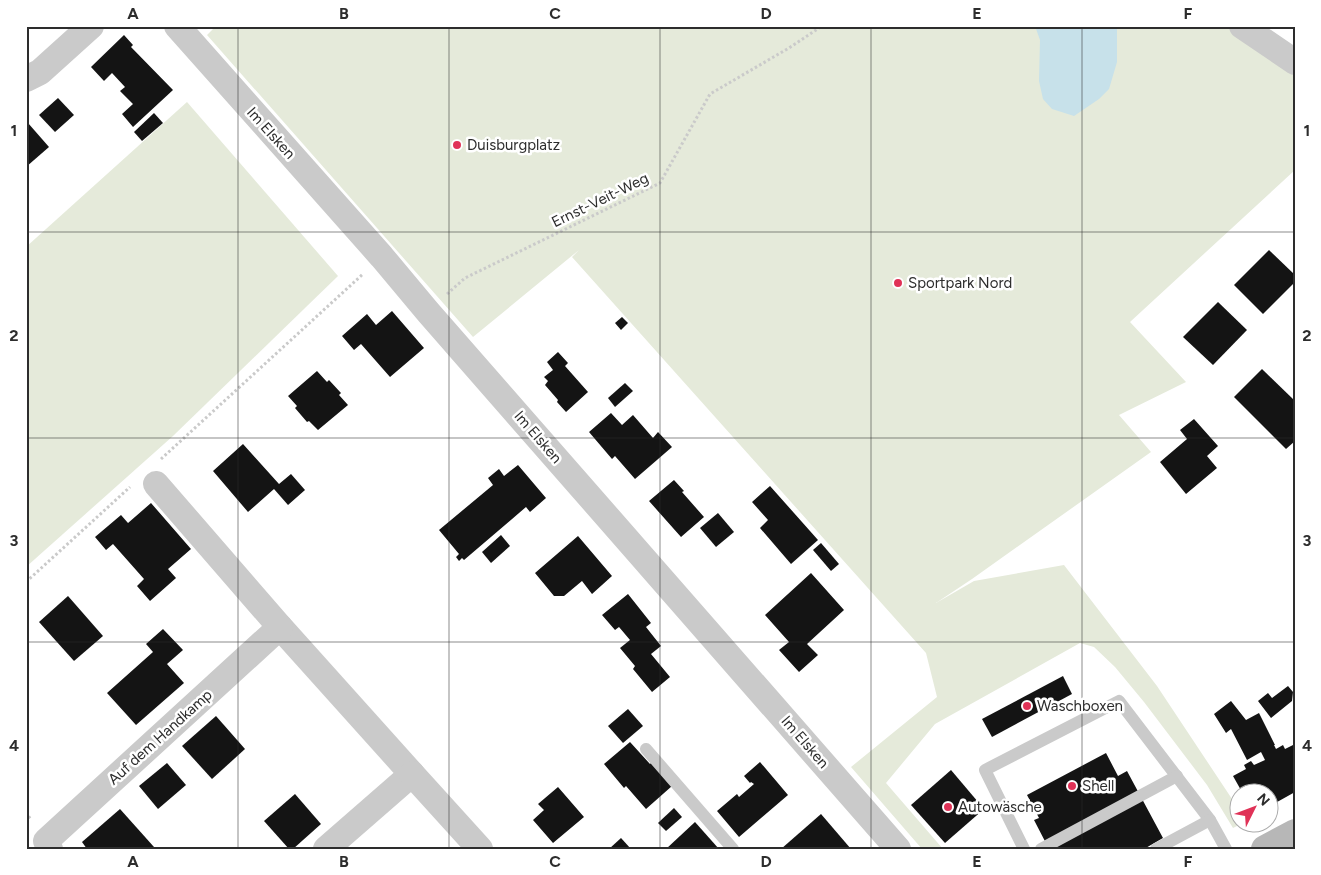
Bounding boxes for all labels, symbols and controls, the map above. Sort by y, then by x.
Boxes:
text: A [127,4,139,23]
text: B [339,4,349,23]
text: C [549,4,561,23]
text: D [760,4,772,23]
text: E [972,4,982,23]
text: F [1184,4,1193,23]
street label: Im Elsken [243,103,299,163]
text: 1 [11,121,17,140]
text: 1 [1304,121,1310,140]
place label: Duisburgplatz [467,136,560,154]
marker: Duisburgplatz [451,139,463,151]
street label: Ernst-Veit-Weg [549,169,651,231]
place label: Sportpark Nord [908,274,1012,292]
marker: Sportpark Nord [892,277,904,289]
text: 2 [9,326,19,345]
text: 2 [1302,326,1312,345]
street label: Im Elsken [510,407,566,467]
text: 3 [10,531,19,550]
text: 3 [1303,531,1312,550]
street label: Auf dem Handkamp [104,685,216,788]
place label: Waschboxen [1037,697,1123,715]
marker: Waschboxen [1021,700,1033,712]
street label: Im Elsken [777,712,833,772]
text: 4 [9,736,19,755]
text: 4 [1302,736,1312,755]
place label: Shell [1082,777,1114,795]
marker: Shell [1066,780,1078,792]
north arrow [1228,782,1278,832]
text: N [1253,790,1273,809]
place label: Autowäsche [958,798,1042,816]
marker: Autowäsche [942,801,954,813]
text: A [127,852,139,871]
text: B [339,852,349,871]
text: C [549,852,561,871]
text: D [760,852,772,871]
text: E [972,852,982,871]
text: F [1184,852,1193,871]

